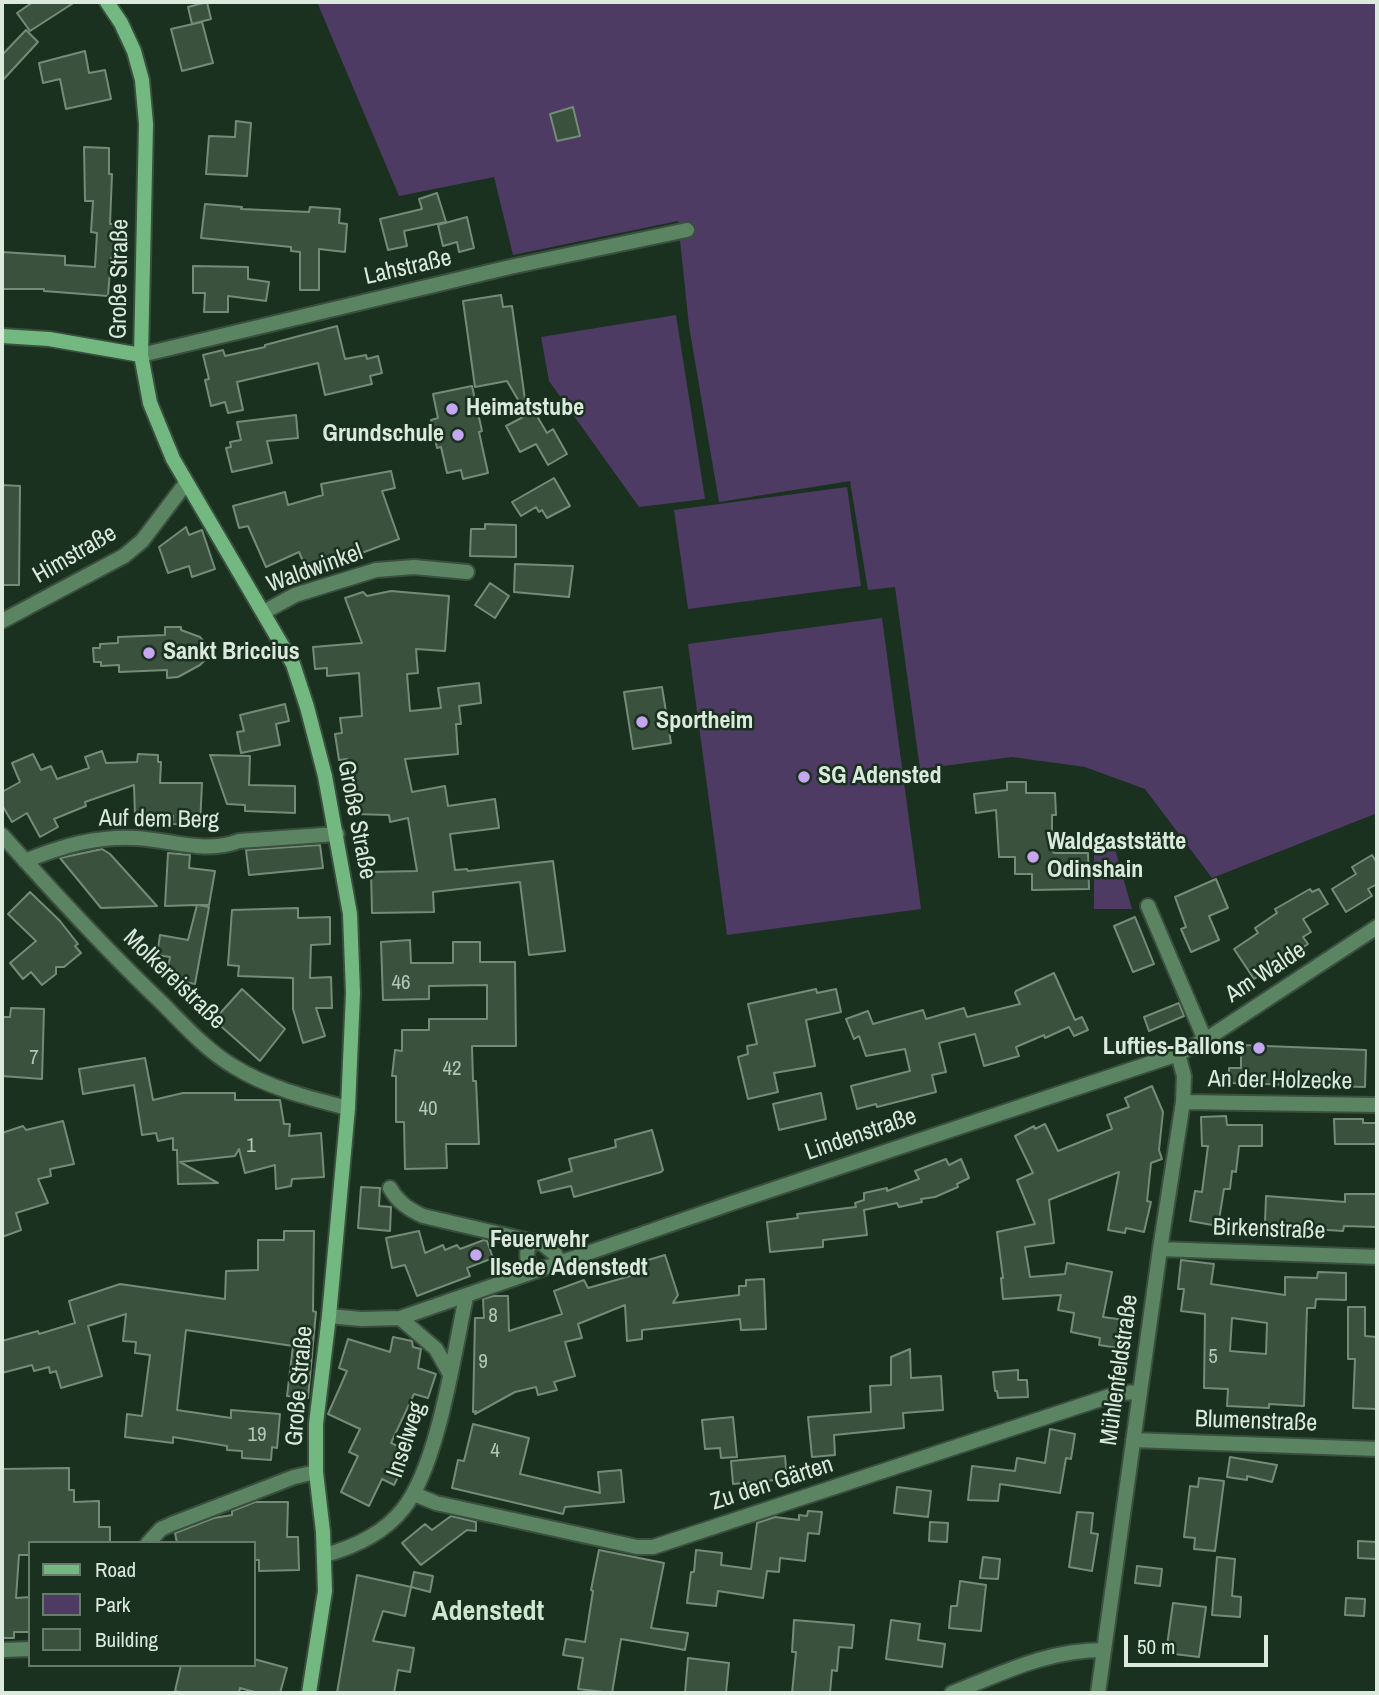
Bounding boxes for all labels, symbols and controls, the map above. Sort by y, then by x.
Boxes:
street label: Große Straße [105,219,135,339]
street label: Lahstraße [362,244,454,292]
place label: Heimatstube [466,395,584,423]
marker: Heimatstube [444,401,460,417]
place label: Grundschule [323,421,444,449]
marker: Grundschule [450,427,466,443]
street label: Himstraße [28,520,122,590]
street label: Waldwinkel [263,538,367,600]
place label: Sankt Briccius [163,639,300,667]
marker: Sankt Briccius [141,645,157,661]
place label: Sportheim [656,708,753,736]
marker: Sportheim [634,714,650,730]
street label: Große Straße [330,758,382,882]
place label: SG Adensted [818,763,942,791]
marker: SG Adensted [796,769,812,785]
street label: Auf dem Berg [99,805,219,835]
place label: Waldgaststätte Odinshain [1047,829,1186,885]
marker: Waldgaststätte Odinshain [1025,849,1041,865]
street label: Molkereistraße [117,924,231,1036]
street label: Am Walde [1220,936,1312,1010]
house number: 46 [391,970,411,996]
place label: Lufties-Ballons [1103,1034,1245,1062]
marker: Lufties-Ballons [1251,1040,1267,1056]
house number: 7 [29,1045,39,1071]
house number: 42 [442,1056,462,1082]
street label: An der Holzecke [1208,1065,1352,1097]
house number: 40 [418,1096,438,1122]
street label: Lindenstraße [801,1103,921,1167]
house number: 1 [246,1133,256,1159]
street label: Birkenstraße [1212,1214,1326,1246]
place label: Feuerwehr Ilsede Adenstedt [490,1227,647,1283]
marker: Feuerwehr Ilsede Adenstedt [468,1247,484,1263]
street label: Mühlenfeldstraße [1095,1293,1145,1447]
house number: 8 [488,1303,498,1329]
street label: Große Straße [280,1325,320,1447]
house number: 5 [1208,1344,1218,1370]
house number: 9 [478,1349,488,1375]
street label: Inselweg [381,1399,433,1481]
street label: Blumenstraße [1194,1405,1318,1439]
house number: 19 [247,1422,267,1448]
house number: 4 [490,1438,500,1464]
street label: Zu den Gärten [707,1451,837,1517]
legend [28,1541,256,1667]
text: Road [95,1555,136,1584]
text: Park [95,1590,130,1619]
district label: Adenstedt [432,1595,544,1629]
scale bar [1127,1622,1270,1666]
text: Building [95,1625,158,1654]
text: 50 m [1137,1632,1175,1661]

